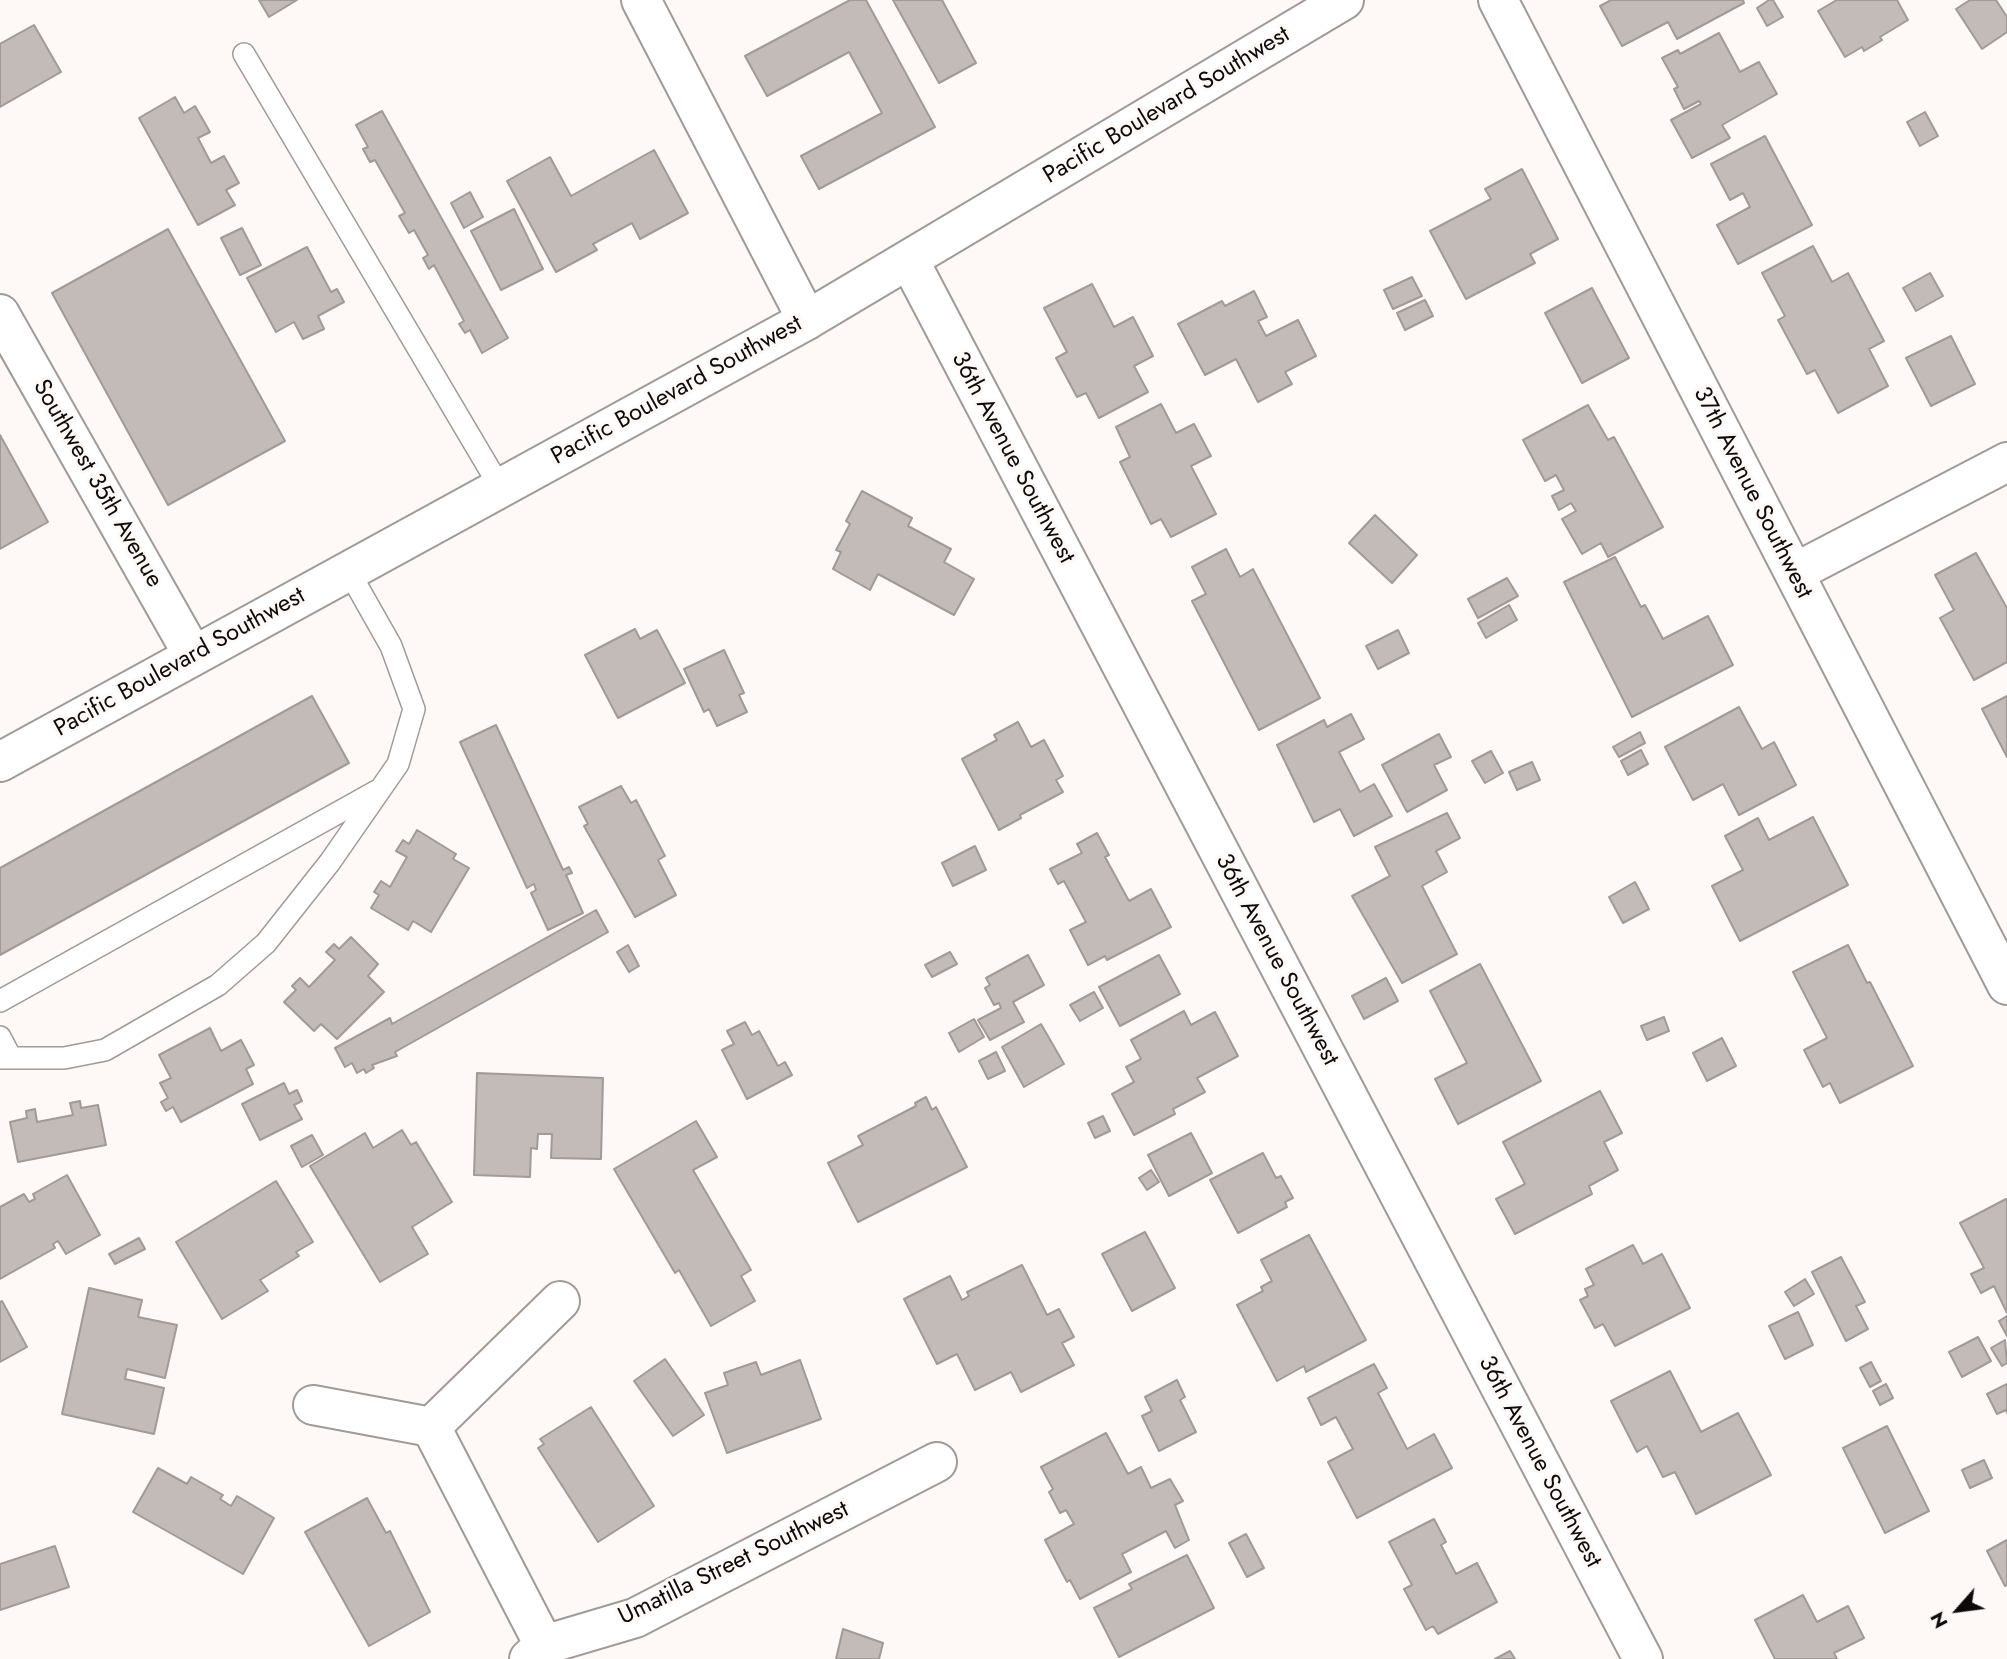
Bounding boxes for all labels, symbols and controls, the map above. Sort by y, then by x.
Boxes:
street label: Pacific Boulevard Southwest [1039,21,1295,191]
street label: Pacific Boulevard Southwest [547,310,807,472]
street label: 36th Avenue Southwest [944,347,1080,569]
street label: Southwest 35th Avenue [26,375,168,593]
street label: 37th Avenue Southwest [1686,382,1818,604]
street label: Pacific Boulevard Southwest [50,582,310,744]
street label: 36th Avenue Southwest [1208,849,1344,1071]
street label: 36th Avenue Southwest [1471,1351,1607,1573]
street label: Umatilla Street Southwest [614,1496,854,1632]
north arrow [1923,1575,1993,1645]
text: N [1924,1607,1954,1633]

